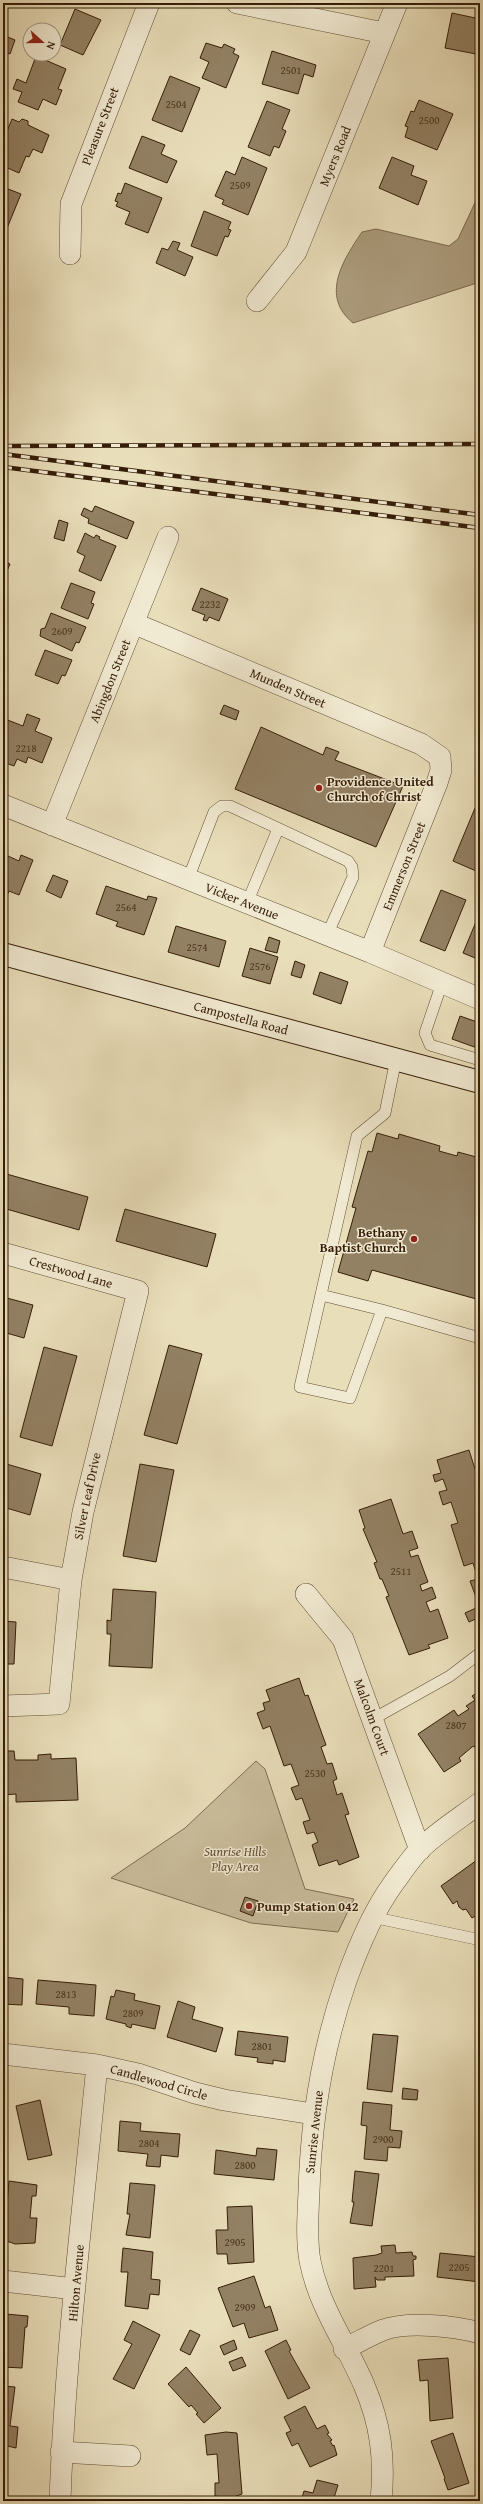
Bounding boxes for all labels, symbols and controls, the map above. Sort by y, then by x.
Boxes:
north arrow [22,22,62,62]
text: N [42,39,60,52]
house number: 2501 [280,62,302,78]
street label: Pleasure Street [76,84,124,168]
house number: 2504 [165,96,187,112]
house number: 2500 [418,112,440,128]
street label: Myers Road [314,123,356,189]
house number: 2509 [229,177,251,193]
house number: 2232 [199,596,221,612]
house number: 2609 [51,623,73,639]
street label: Abingdon Street [85,636,136,726]
street label: Munden Street [247,663,329,713]
house number: 2218 [15,740,37,756]
place label: Providence United Church of Christ [327,772,434,806]
marker: Providence United Church of Christ [314,783,324,793]
street label: Emmerson Street [378,818,431,913]
street label: Vicker Avenue [202,878,282,924]
house number: 2564 [115,899,137,915]
house number: 2574 [186,939,208,955]
house number: 2576 [249,958,271,974]
street label: Campostella Road [192,996,290,1040]
place label: Bethany Baptist Church [320,1223,406,1257]
marker: Bethany Baptist Church [409,1234,419,1244]
street label: Crestwood Lane [27,1251,115,1293]
street label: Silver Leaf Drive [68,1451,106,1541]
house number: 2511 [390,1563,412,1579]
street label: Malcolm Court [349,1676,395,1759]
house number: 2807 [445,1717,467,1733]
house number: 2530 [304,1765,326,1781]
park label: Sunrise Hills Play Area [204,1842,266,1876]
place label: Pump Station 042 [257,1897,359,1916]
marker: Pump Station 042 [244,1901,254,1911]
house number: 2813 [55,1986,77,2002]
house number: 2809 [122,2005,144,2021]
house number: 2801 [251,2038,273,2054]
street label: Candlewood Circle [108,2059,210,2105]
street label: Sunrise Avenue [300,2089,328,2175]
house number: 2900 [372,2131,394,2147]
house number: 2804 [138,2135,160,2151]
house number: 2800 [234,2157,256,2173]
house number: 2905 [224,2234,246,2250]
street label: Hilton Avenue [63,2244,89,2322]
house number: 2205 [448,2259,470,2275]
house number: 2201 [373,2260,395,2276]
house number: 2909 [234,2299,256,2315]

